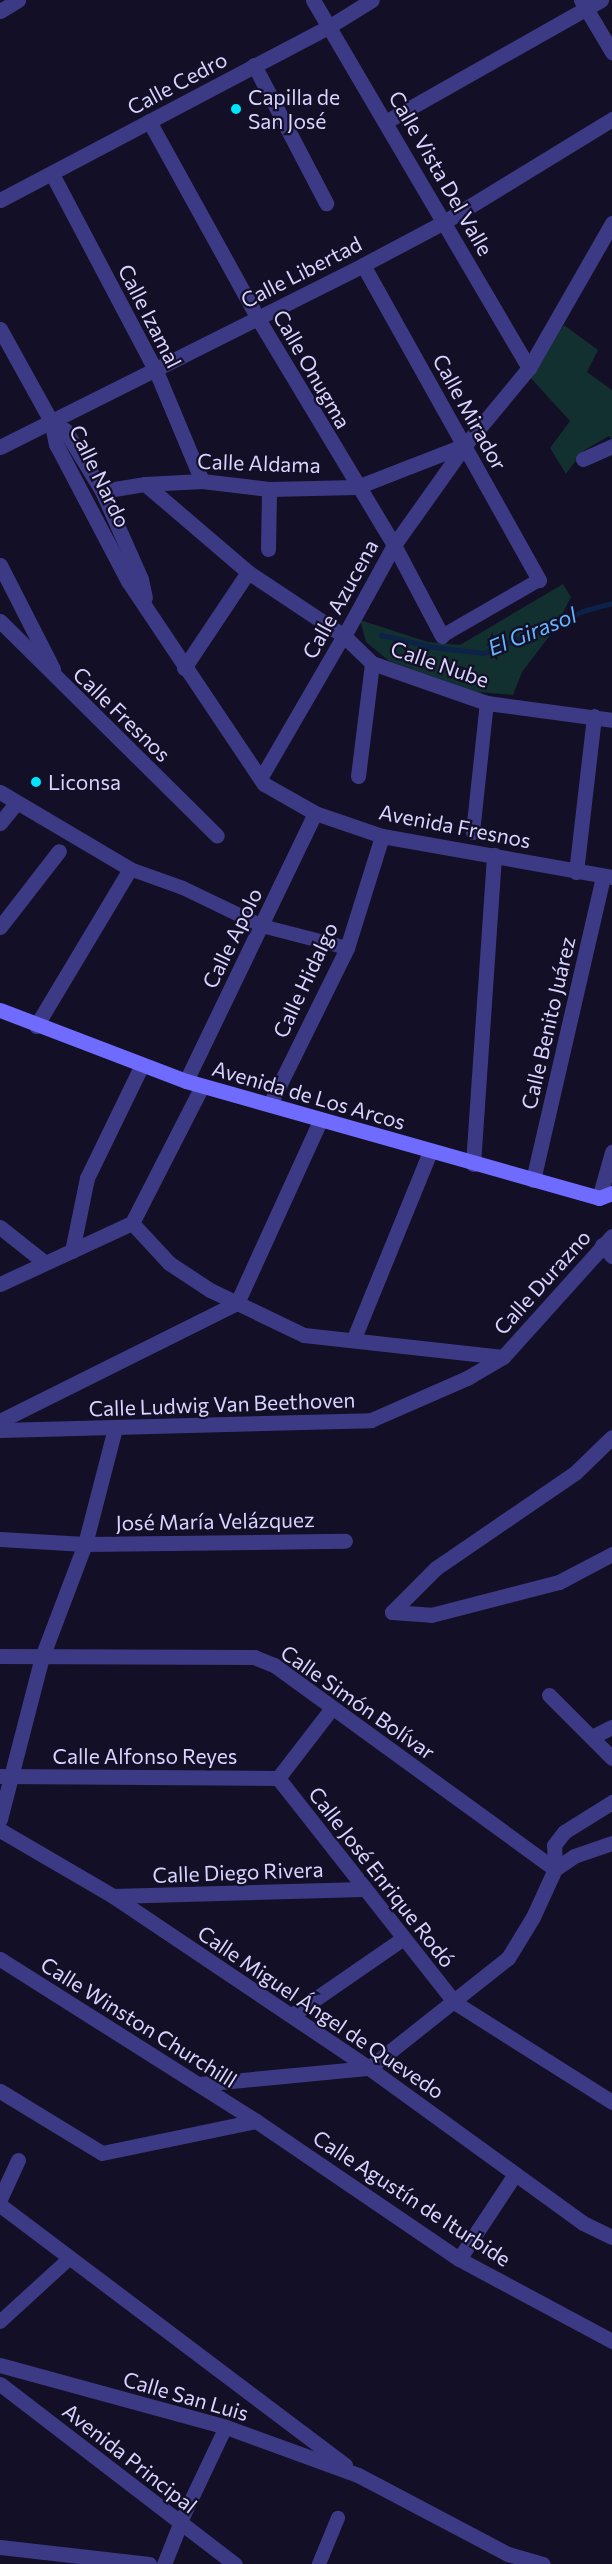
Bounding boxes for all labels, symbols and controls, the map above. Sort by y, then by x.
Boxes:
street label: Calle Cedro [123,46,231,120]
place label: Capilla de San José [248,84,340,134]
street label: Calle Vista Del Valle [384,86,498,260]
marker: Capilla de San José [229,102,243,116]
street label: Calle Libertad [236,231,366,313]
street label: Calle Izamal [113,260,187,372]
street label: Calle Onugma [268,305,356,433]
street label: Calle Mirador [428,350,512,474]
street label: Calle Nardo [64,421,136,531]
street label: Calle Aldama [197,448,321,478]
street label: Calle Azucena [297,535,383,663]
water label: El Girasol [484,601,580,661]
street label: Calle Nube [388,635,492,693]
street label: Calle Fresnos [68,661,176,767]
place label: Liconsa [48,769,121,795]
marker: Liconsa [29,775,43,789]
street label: Avenida Fresnos [377,799,533,853]
street label: Calle Apolo [197,884,267,992]
street label: Calle Hidalgo [267,918,343,1042]
street label: Calle Benito Juárez [516,934,580,1112]
street label: Avenida de Los Arcos [210,1055,408,1135]
street label: Calle Durazno [488,1224,596,1340]
street label: Calle Ludwig Van Beethoven [88,1387,356,1421]
street label: José María Velázquez [115,1507,315,1535]
street label: Calle Simón Bolívar [276,1639,440,1765]
street label: Calle Alfonso Reyes [53,1743,237,1769]
street label: Calle José Enrique Rodó [304,1782,460,1972]
street label: Calle Diego Rivera [152,1856,324,1888]
street label: Calle Miguel Ángel de Quevedo [193,1920,449,2104]
street label: Calle Winston Churchilll [36,1951,242,2093]
street label: Calle Agustín de Iturbide [308,2125,516,2271]
street label: Calle San Luis [120,2366,252,2426]
street label: Avenida Principal [58,2398,202,2518]

